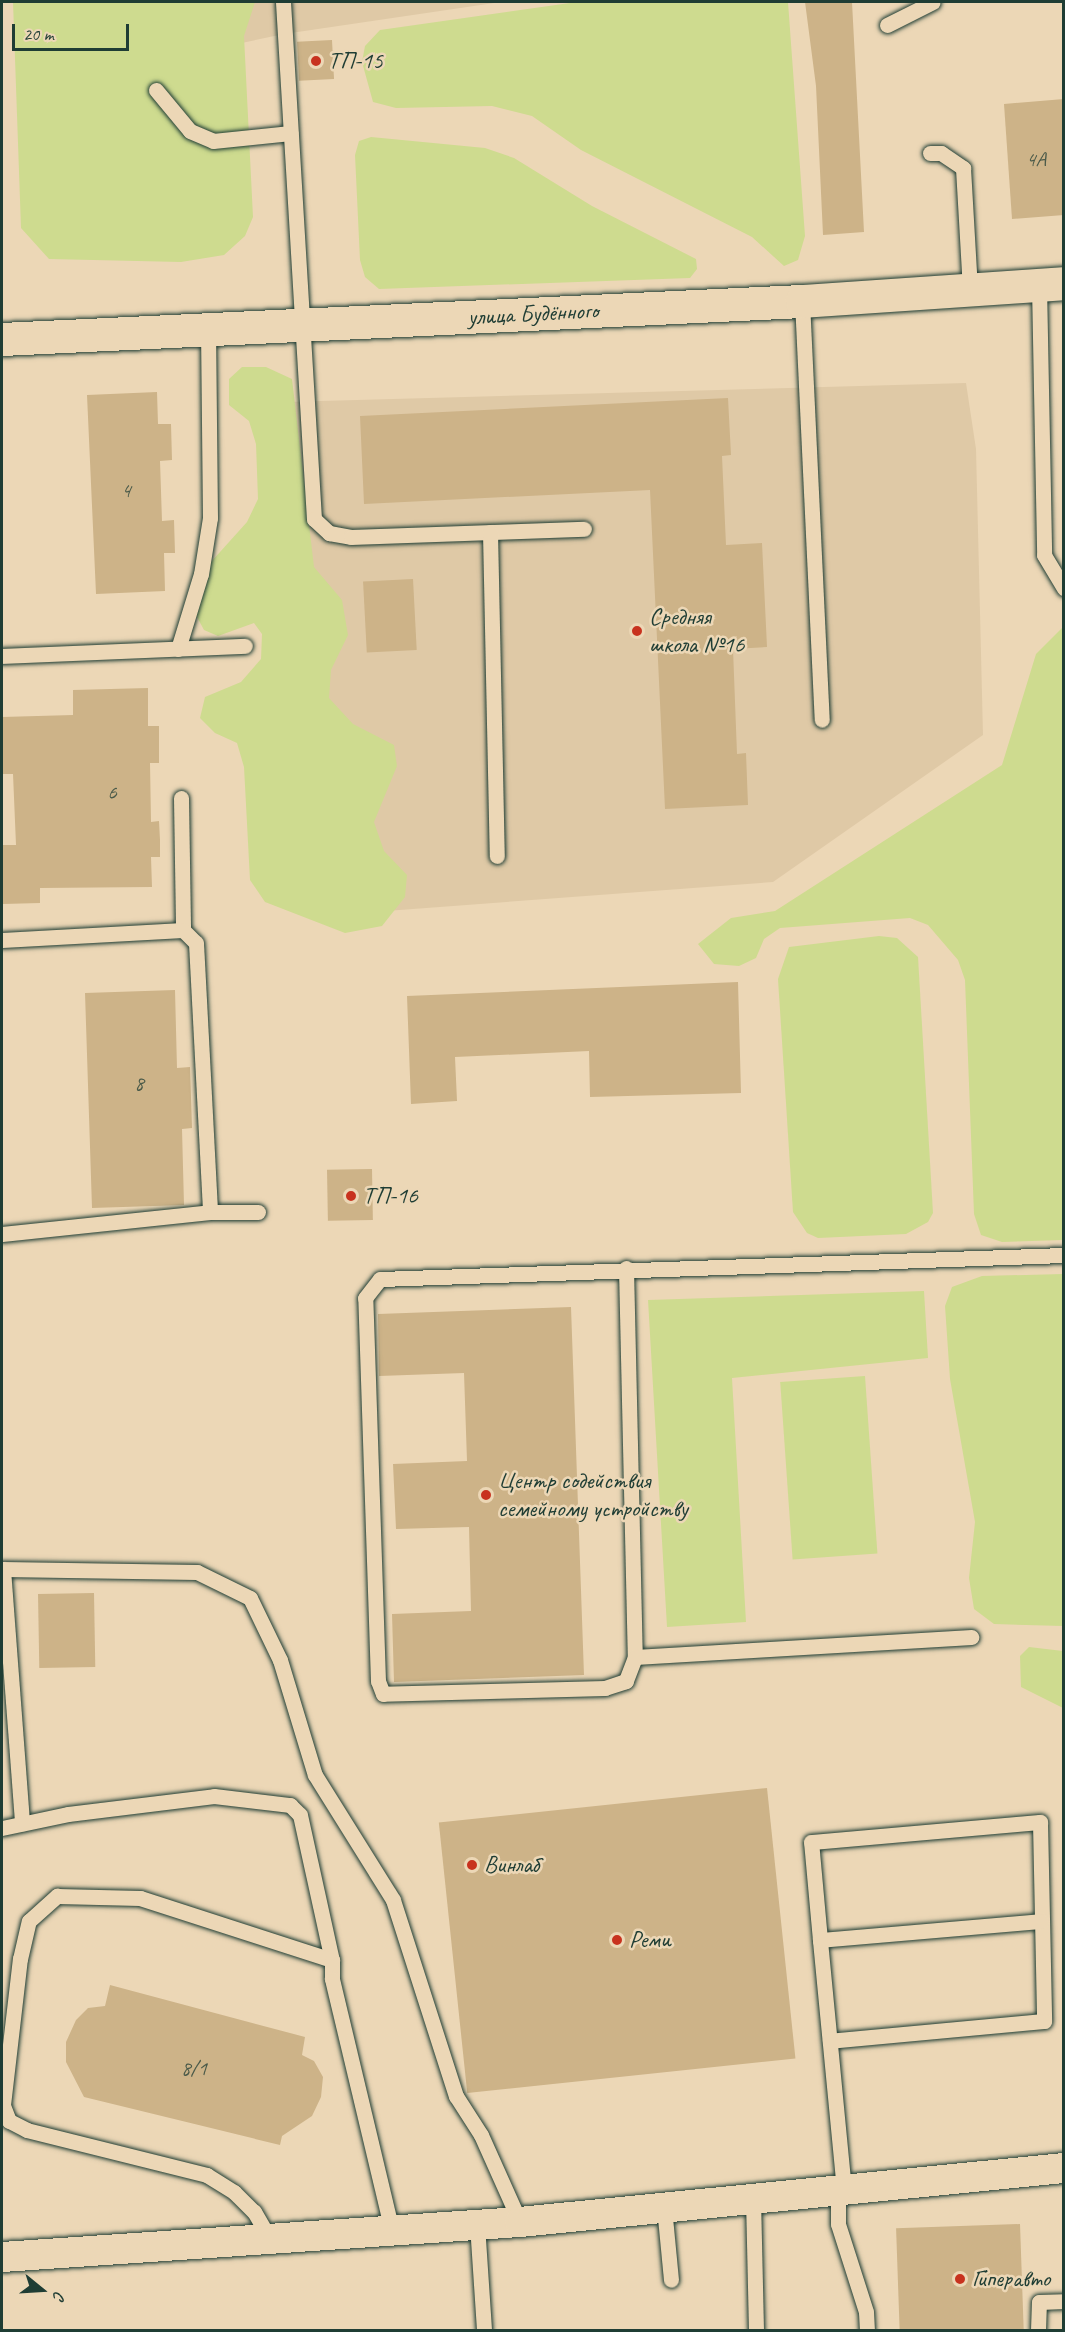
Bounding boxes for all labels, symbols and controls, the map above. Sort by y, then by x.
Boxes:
scale bar [15,12,132,50]
text: 20 m [23,23,54,45]
place label: ТП-15 [328,47,383,75]
marker: ТП-15 [309,54,323,68]
house number: 4А [1026,146,1046,172]
street label: улица Будённого [467,296,599,332]
house number: 4 [121,477,131,503]
place label: Средняя школа №16 [649,603,744,659]
marker: Средняя школа №16 [630,624,644,638]
house number: 6 [107,779,117,805]
house number: 8 [134,1070,144,1096]
place label: ТП-16 [363,1182,418,1210]
marker: ТП-16 [344,1189,358,1203]
place label: Центр содействия семейному устройству [498,1467,690,1523]
marker: Центр содействия семейному устройству [479,1488,493,1502]
place label: Винлаб [484,1851,539,1879]
marker: Винлаб [465,1858,479,1872]
place label: Реми [629,1926,671,1954]
marker: Реми [610,1933,624,1947]
house number: 8/1 [181,2055,207,2081]
north arrow [12,2260,72,2320]
place label: Гиперавто [972,2265,1050,2293]
marker: Гиперавто [953,2272,967,2286]
text: С [48,2289,70,2302]

